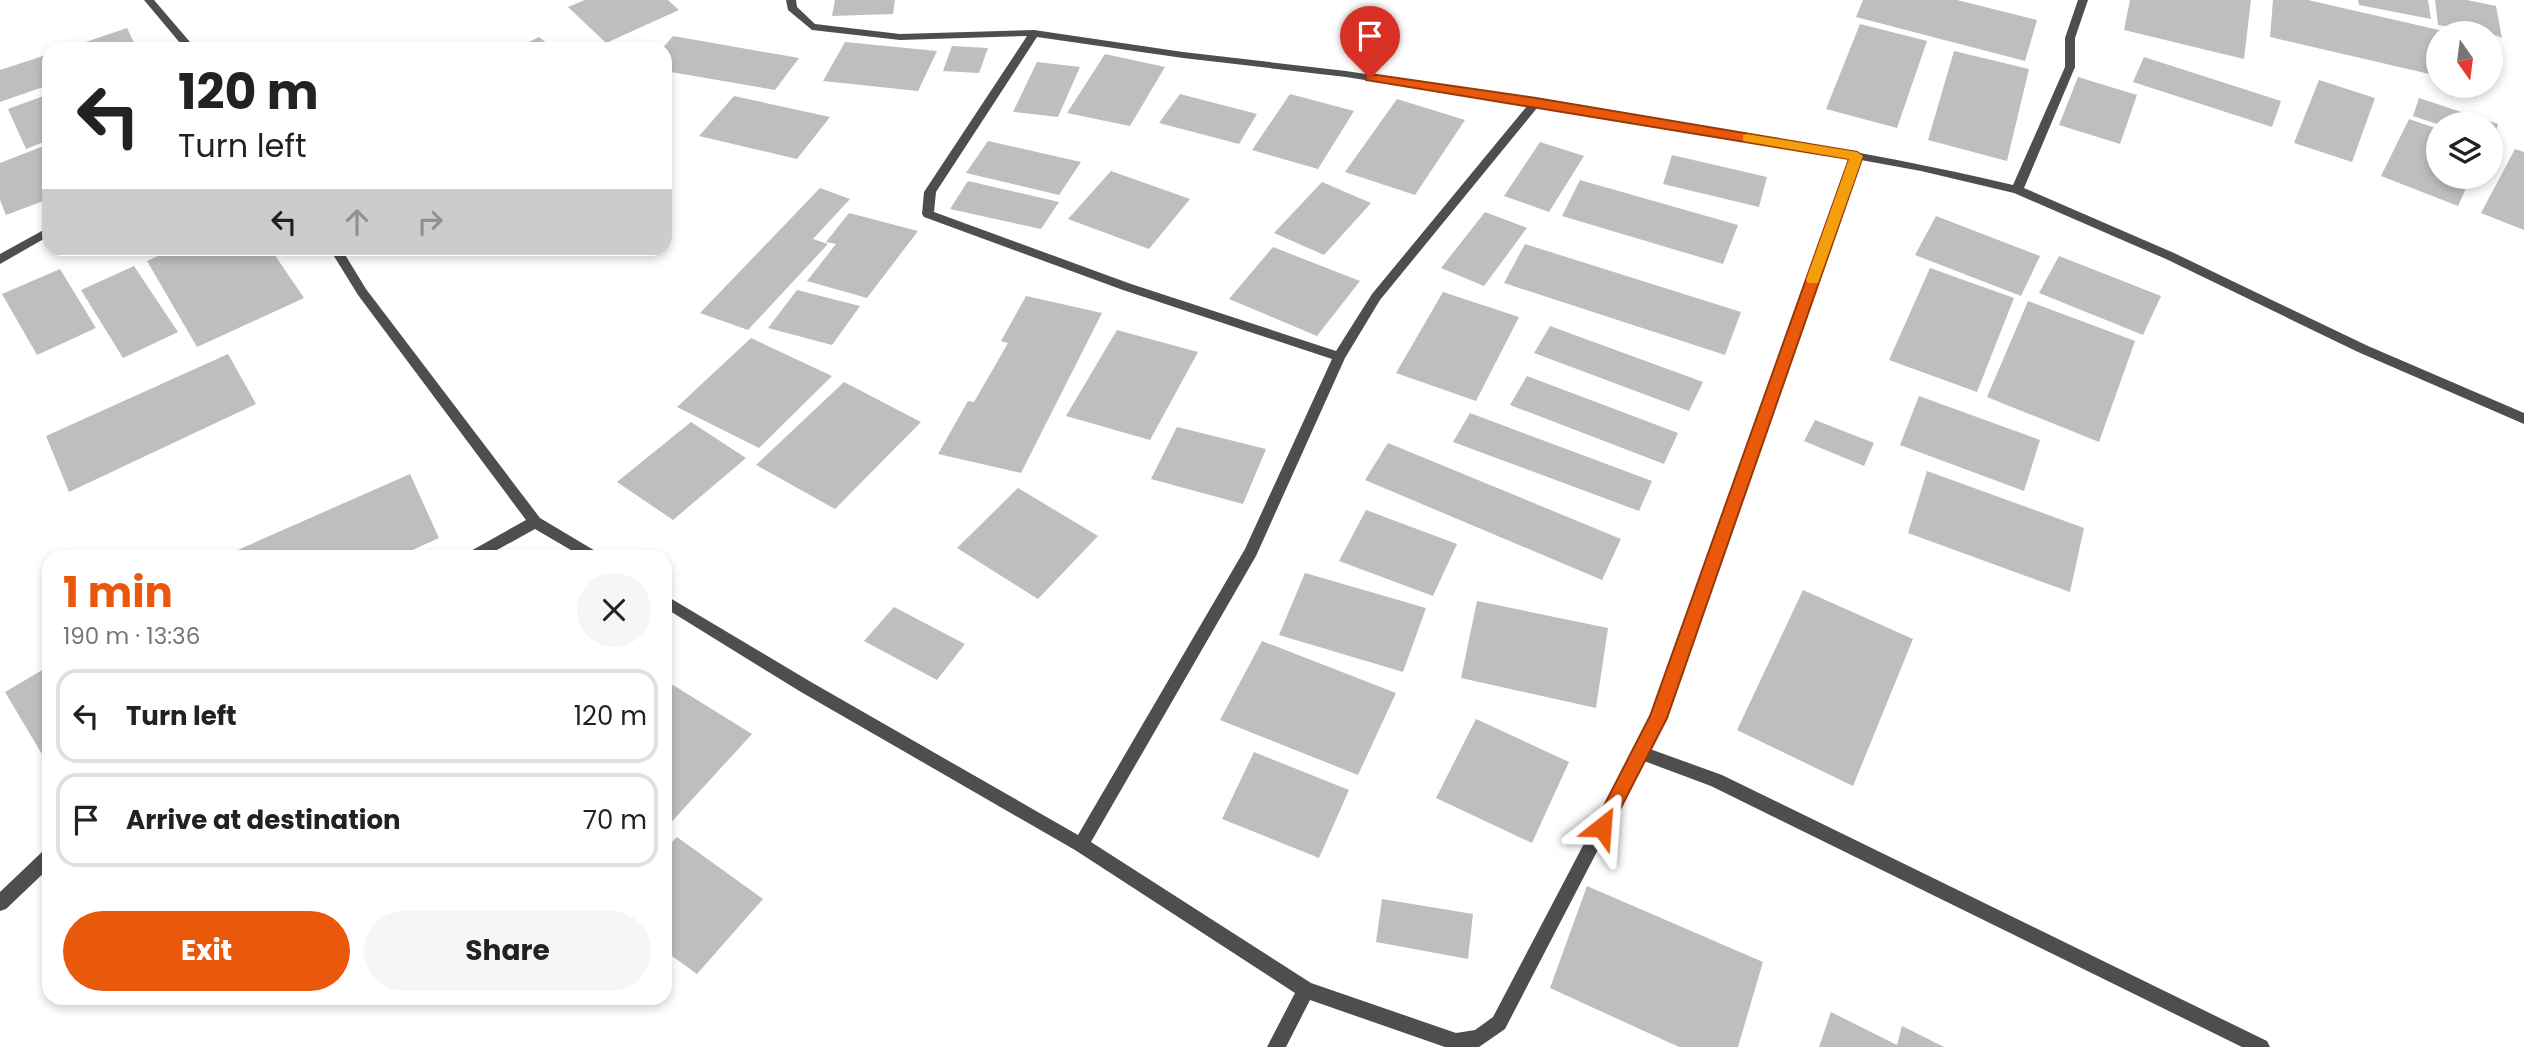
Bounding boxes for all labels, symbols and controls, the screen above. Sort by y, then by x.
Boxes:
pin [1340,6,1400,78]
icon: arrive [1351,17,1389,55]
north arrow [2426,21,2502,98]
map controls [2426,21,2503,189]
text: 120 m [178,58,319,126]
icon: left [63,70,154,161]
button: layers [2426,112,2503,189]
text: Turn left [178,123,307,168]
icon: left [265,203,303,241]
icon: ahead [338,203,376,241]
icon: right [411,203,449,241]
text: 1 min [63,563,173,622]
button: close [577,573,651,647]
text: 190 m · 13:36 [63,620,200,652]
icon: left [67,697,105,735]
text: Turn left [126,698,237,734]
text: 120 m [574,698,647,734]
position arrow [1565,790,1639,864]
icon: arrive [67,801,105,839]
text: Arrive at destination [126,802,401,838]
text: 70 m [583,802,647,838]
button: Exit [63,911,350,991]
button: Share [364,911,651,991]

